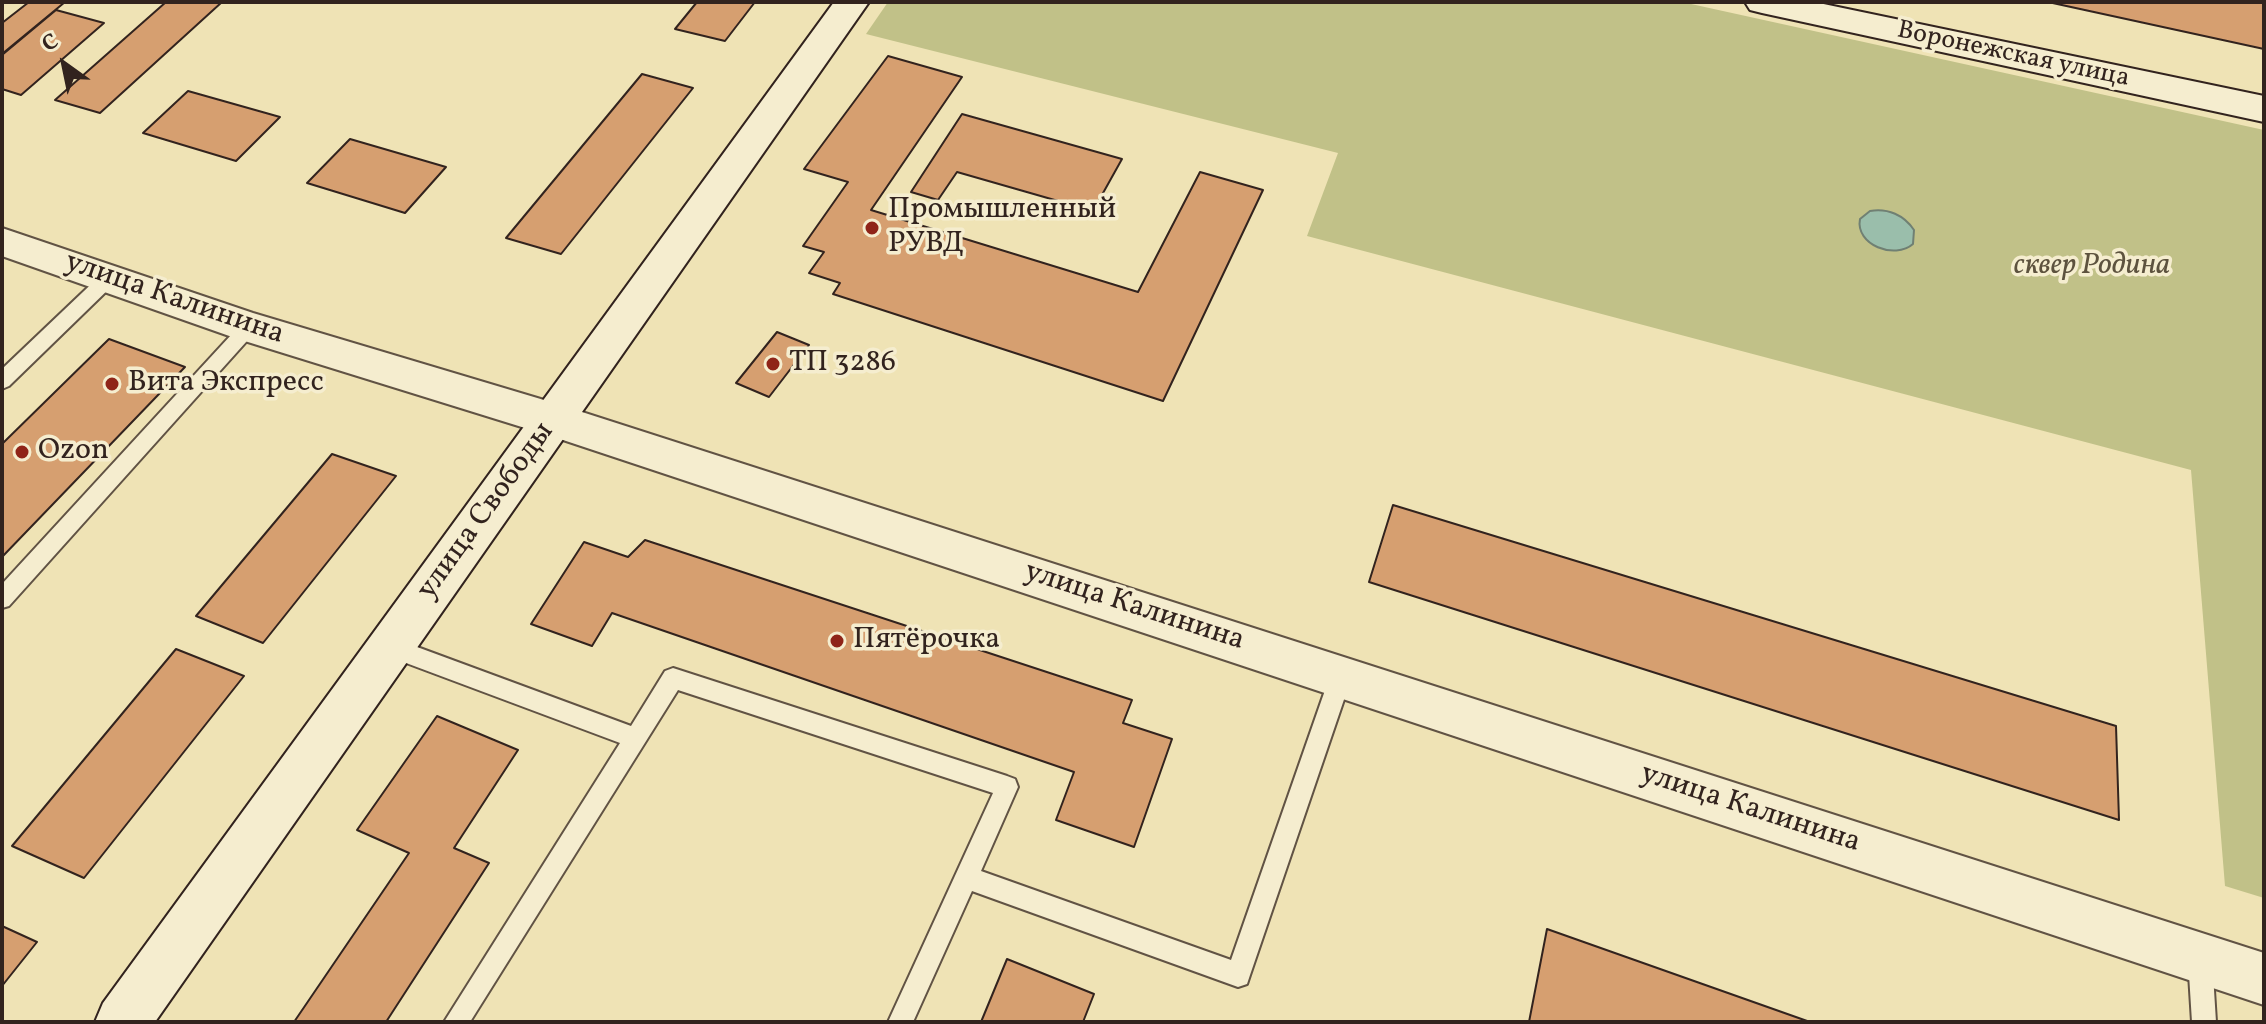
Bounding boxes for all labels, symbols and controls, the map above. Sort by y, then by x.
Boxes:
street label: Воронежская улица [1894,16,2132,96]
north arrow [24,24,104,104]
text: С [36,27,65,60]
place label: Промышленный РУВД [888,193,1116,264]
marker: Промышленный РУВД [863,219,881,237]
street label: улица Калинина [60,246,288,354]
park label: сквер Родина [2014,249,2170,285]
place label: ТП 3286 [789,346,896,382]
marker: ТП 3286 [764,355,782,373]
place label: Вита Экспресс [128,366,324,402]
marker: Вита Экспресс [103,375,121,393]
street label: улица Свободы [411,416,563,608]
place label: Ozon [38,434,109,470]
marker: Ozon [13,443,31,461]
street label: улица Калинина [1019,555,1249,661]
place label: Пятёрочка [853,623,1000,659]
marker: Пятёрочка [828,632,846,650]
street label: улица Калинина [1635,757,1865,863]

